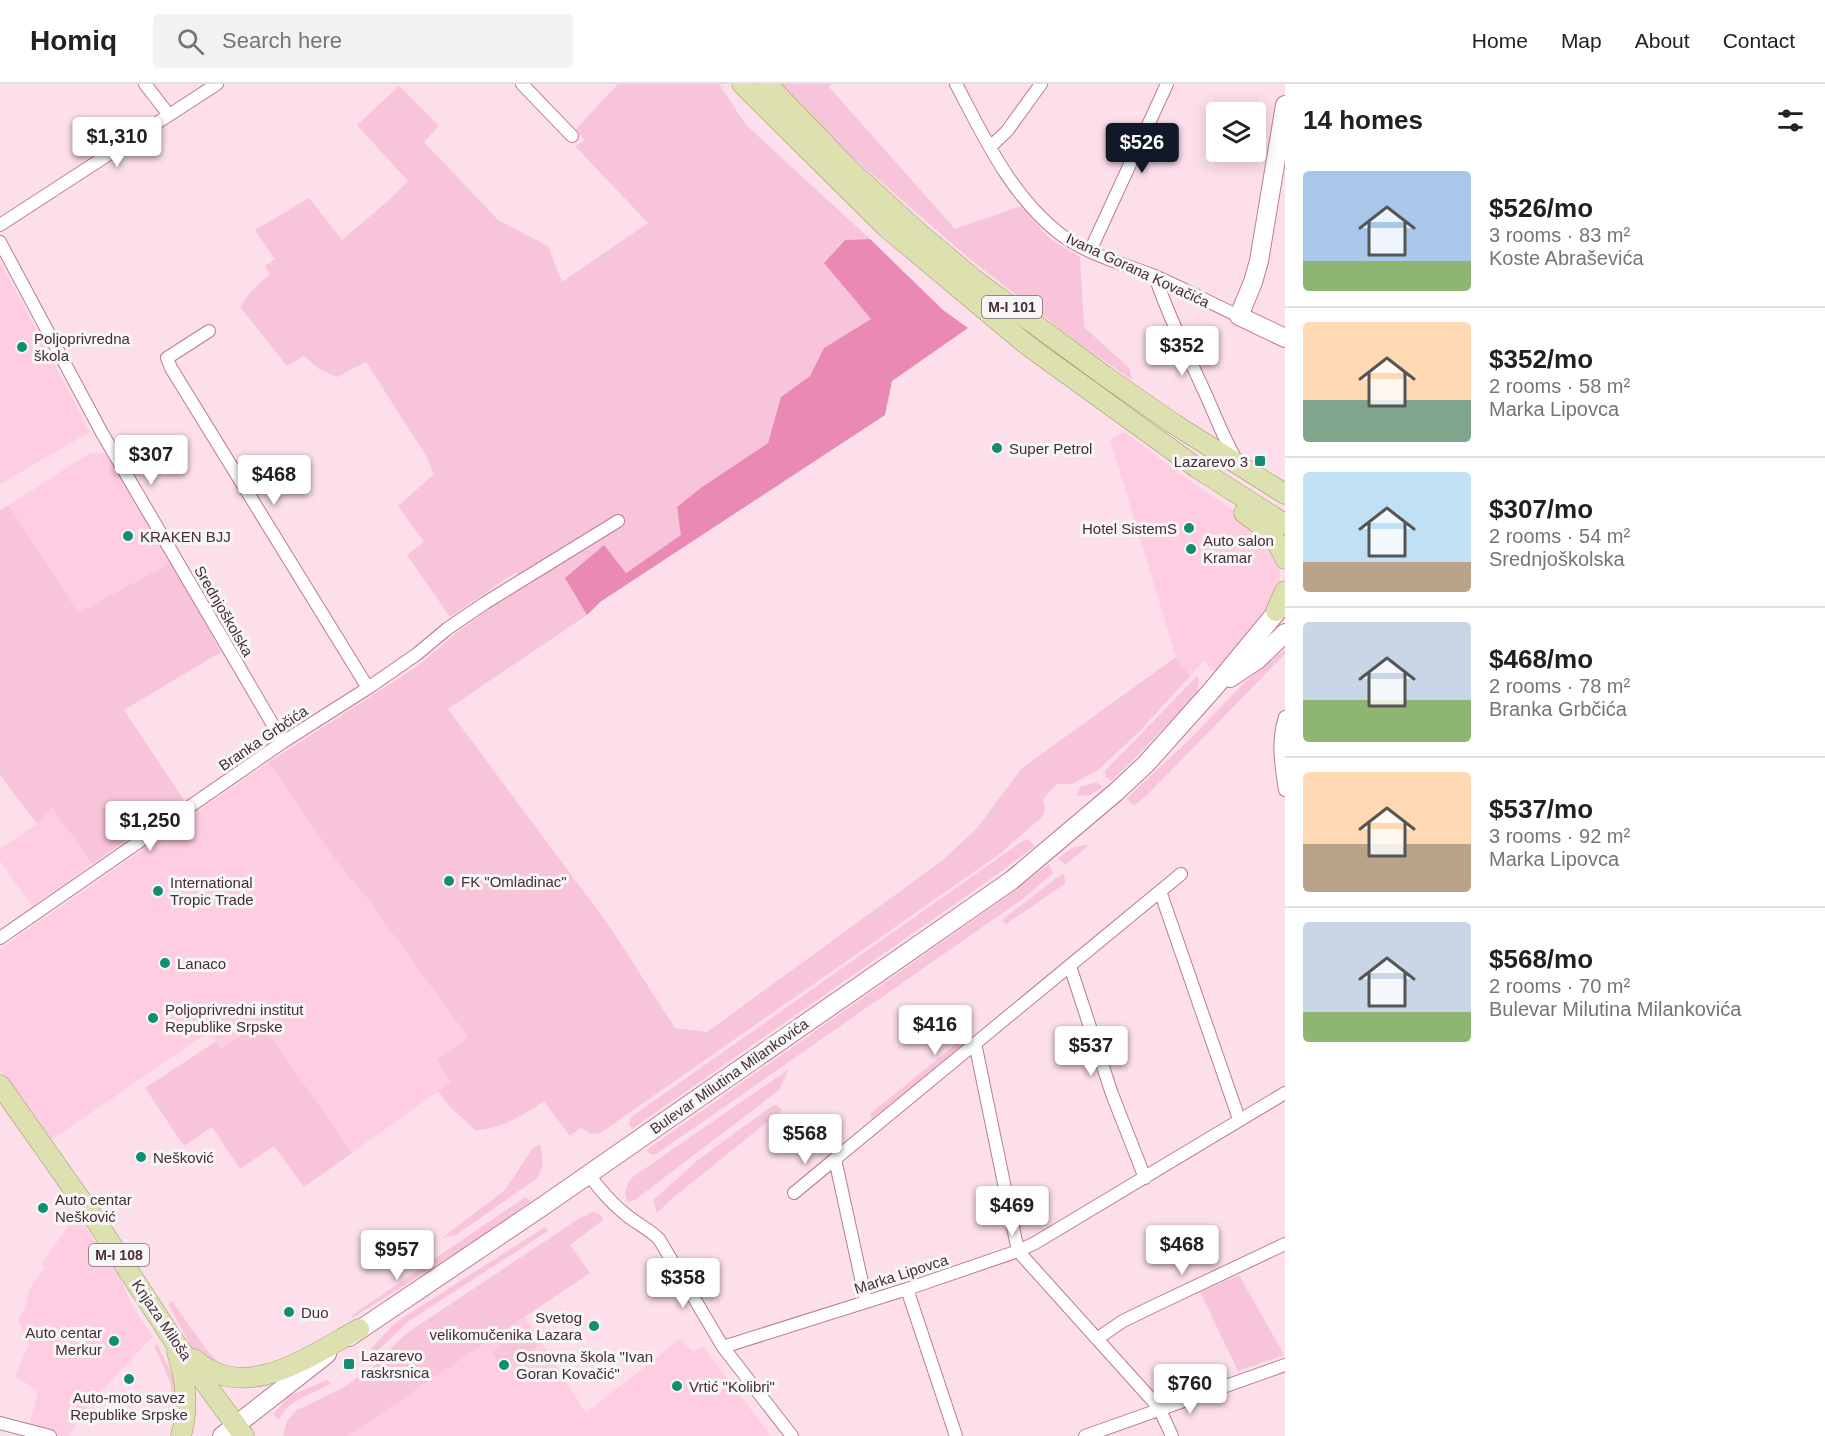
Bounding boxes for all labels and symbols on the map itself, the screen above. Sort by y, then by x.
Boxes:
pin: $1,310 [68,117,166,168]
pin: $526 [1106,123,1178,174]
street label: Ivana Gorana Kovačića [1064,229,1213,311]
road number: M-I 101 [982,296,1042,318]
pin: $352 [1146,326,1218,377]
place label: Poljoprivredna škola [34,330,131,364]
marker: Poljoprivredna škola [15,340,29,354]
pin: $307 [115,435,187,486]
place label: Super Petrol [1009,440,1092,457]
marker: Super Petrol [990,441,1004,455]
place label: Lazarevo 3 [1174,453,1248,470]
marker: Lazarevo 3 [1253,454,1267,468]
pin: $468 [238,455,310,506]
place label: Hotel SistemS [1082,520,1177,537]
marker: Hotel SistemS [1182,521,1196,535]
place label: KRAKEN BJJ [140,528,231,545]
marker: KRAKEN BJJ [121,529,135,543]
place label: Auto salon Kramar [1203,532,1274,566]
marker: Auto salon Kramar [1184,542,1198,556]
street label: Srednjoškolska [191,563,257,660]
street label: Branka Grbčića [215,702,311,774]
pin: $1,250 [101,801,199,852]
place label: FK "Omladinac" [461,873,567,890]
place label: International Tropic Trade [170,874,254,908]
marker: FK "Omladinac" [442,874,456,888]
marker: International Tropic Trade [151,884,165,898]
place label: Lanaco [177,955,226,972]
marker: Lanaco [158,956,172,970]
place label: Poljoprivredni institut Republike Srpske [165,1001,304,1035]
pin: $416 [899,1005,971,1056]
marker: Poljoprivredni institut Republike Srpske [146,1011,160,1025]
street label: Bulevar Milutina Milankovića [647,1014,812,1137]
pin: $537 [1055,1026,1127,1077]
pin: $568 [769,1114,841,1165]
place label: Nešković [153,1149,214,1166]
marker: Nešković [134,1150,148,1164]
pin: $469 [976,1186,1048,1237]
place label: Auto centar Nešković [55,1191,132,1225]
marker: Auto centar Nešković [36,1201,50,1215]
pin: $468 [1146,1225,1218,1276]
pin: $957 [361,1230,433,1281]
road number: M-I 108 [89,1244,149,1266]
street label: Marka Lipovca [852,1251,951,1297]
pin: $358 [647,1258,719,1309]
street label: Knjaza Miloša [129,1277,196,1364]
place label: Duo [301,1304,329,1321]
marker: Duo [282,1305,296,1319]
place label: Svetog velikomučenika Lazara [429,1309,583,1343]
marker: Svetog velikomučenika Lazara [587,1319,601,1333]
place label: Auto centar Merkur [25,1324,102,1358]
marker: Auto centar Merkur [107,1334,121,1348]
place label: Lazarevo raskrsnica [361,1347,430,1381]
place label: Osnovna škola "Ivan Goran Kovačić" [516,1348,653,1382]
marker: Lazarevo raskrsnica [342,1357,356,1371]
marker: Osnovna škola "Ivan Goran Kovačić" [497,1358,511,1372]
pin: $760 [1154,1364,1226,1415]
marker: Auto-moto savez Republike Srpske [122,1372,136,1386]
place label: Vrtić "Kolibri" [689,1378,775,1395]
marker: Vrtić "Kolibri" [670,1379,684,1393]
place label: Auto-moto savez Republike Srpske [70,1389,188,1423]

